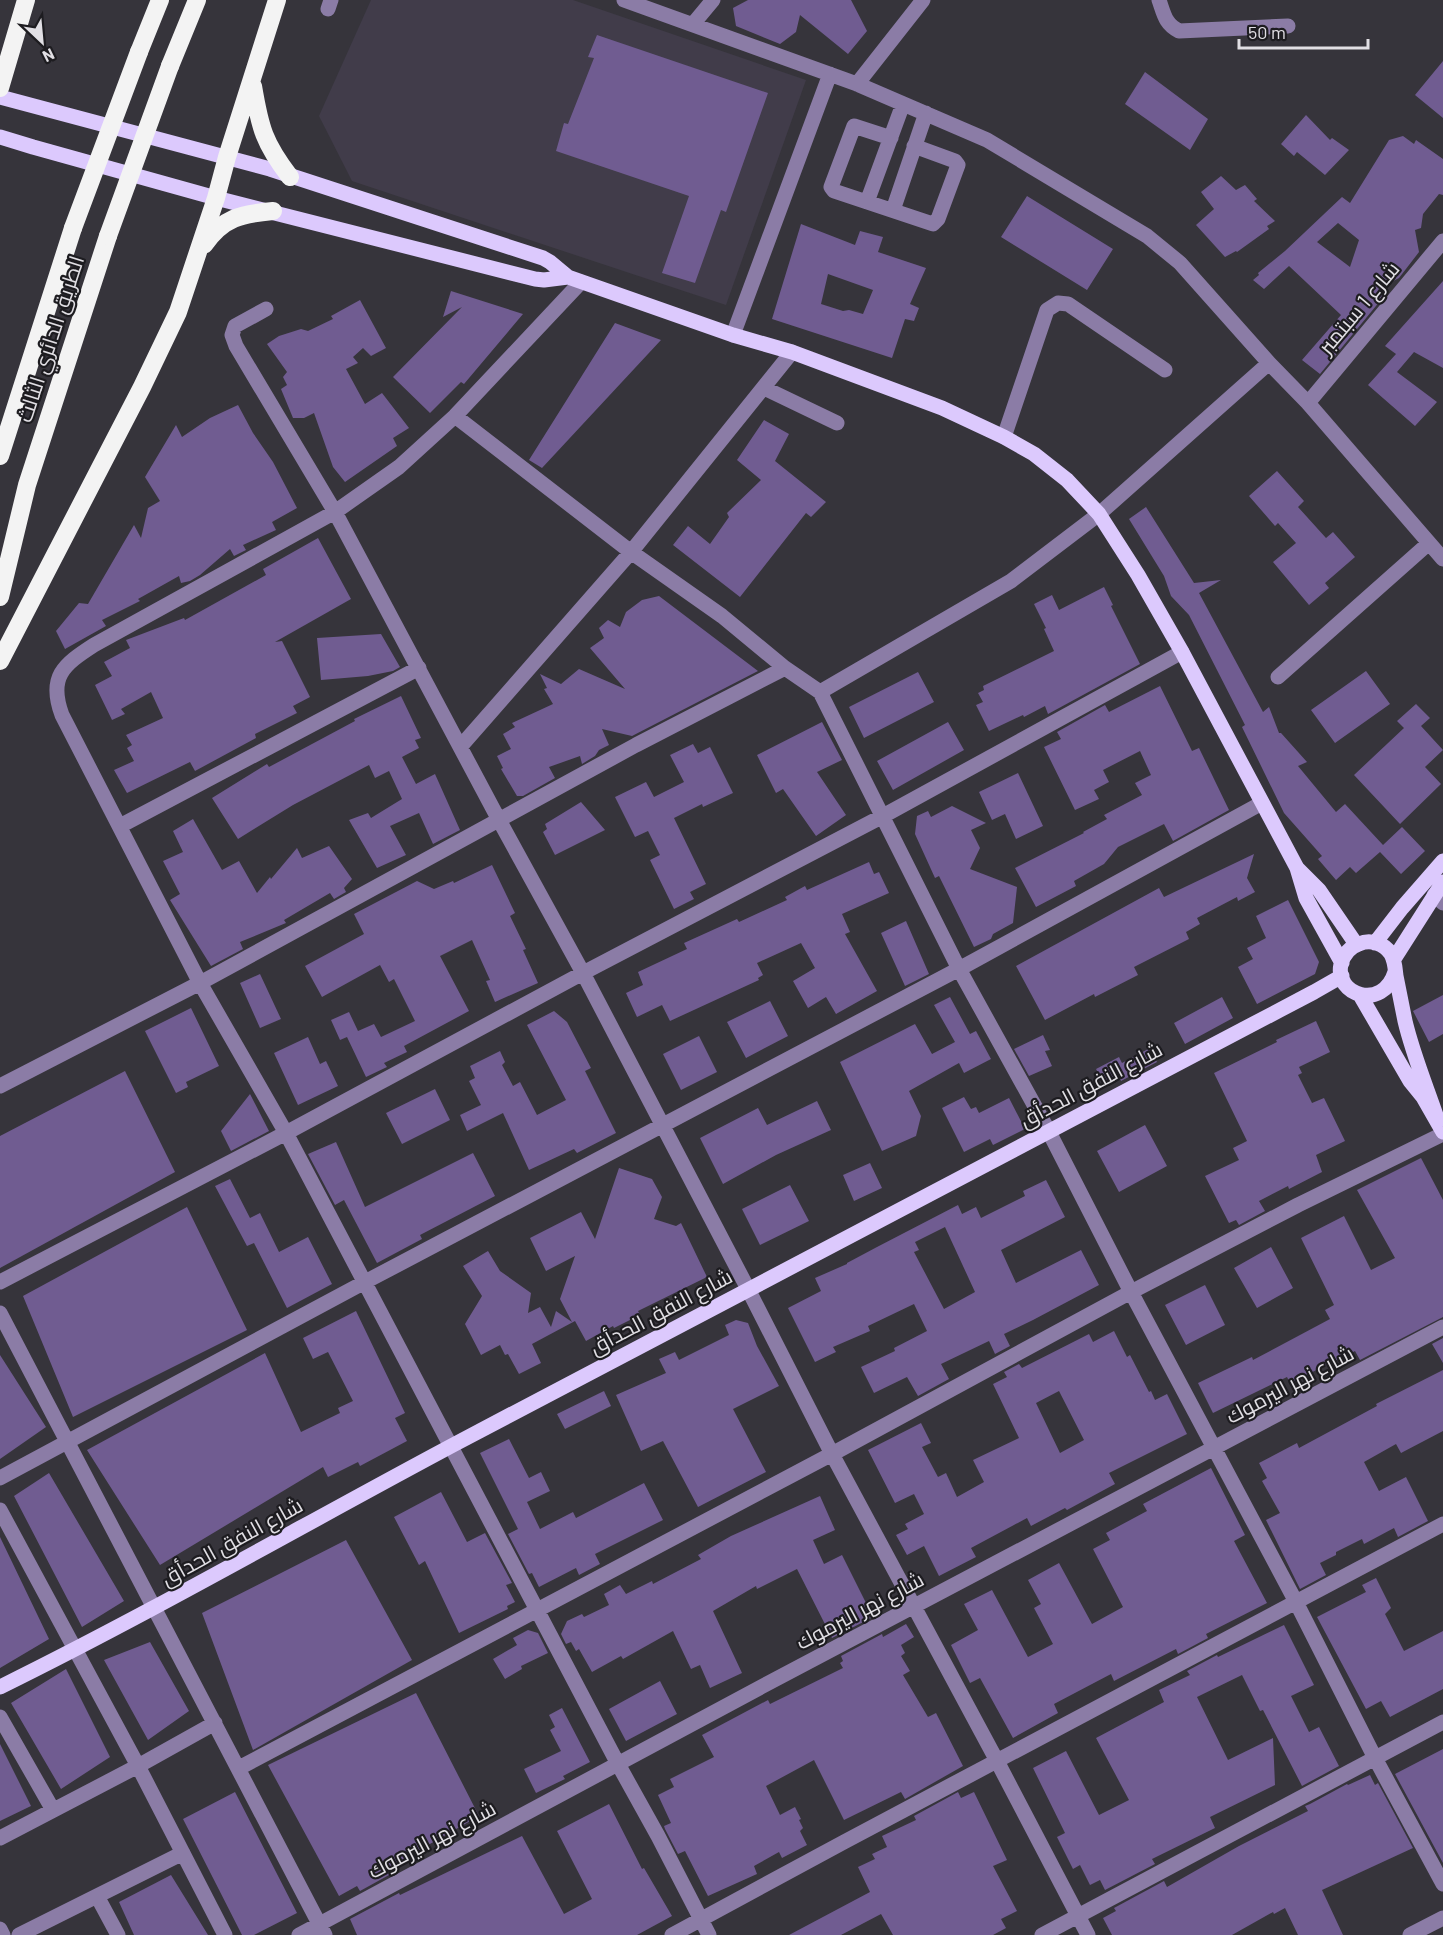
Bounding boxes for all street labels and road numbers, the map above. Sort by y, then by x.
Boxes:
street label: الطريق الدائري الثالث [11,252,93,427]
street label: شارع 1 سبتمبر [1311,256,1406,361]
street label: شارع النفق الحدأق [1015,1036,1167,1134]
street label: شارع النفق الحدأق [585,1263,737,1361]
street label: شارع نهر اليرموك [1221,1340,1359,1430]
street label: شارع النفق الحدأق [156,1491,308,1593]
street label: شارع نهر اليرموك [791,1566,929,1656]
street label: شارع نهر اليرموك [363,1795,501,1885]

